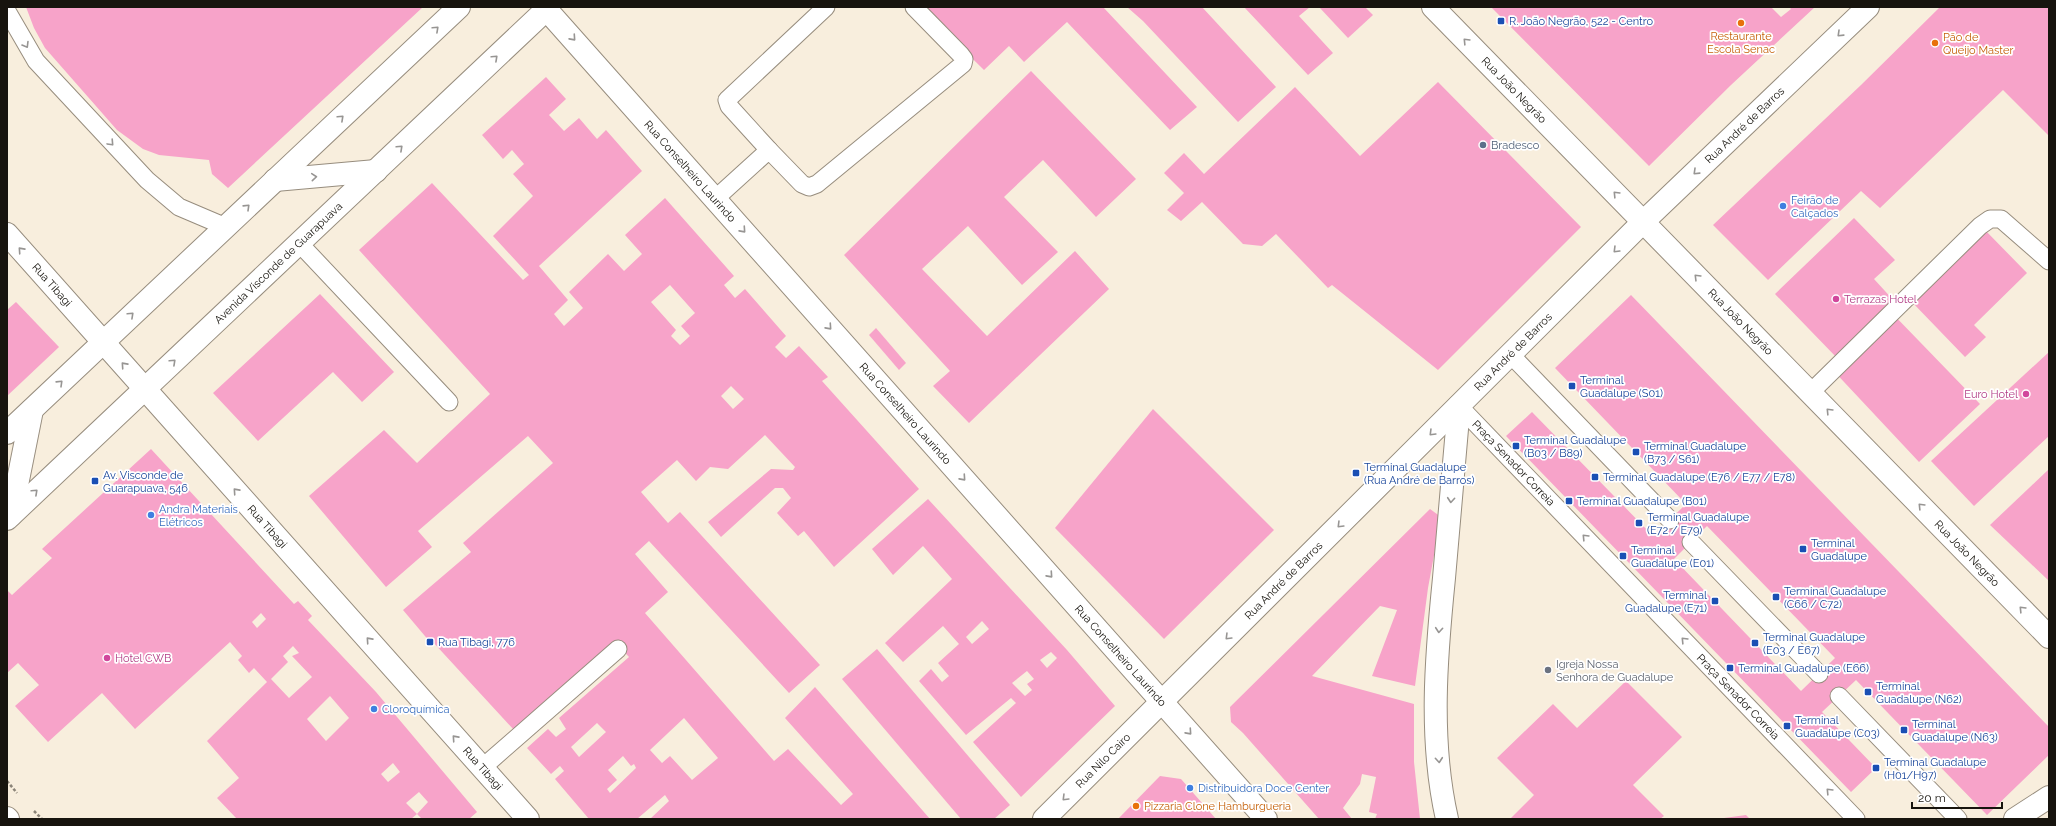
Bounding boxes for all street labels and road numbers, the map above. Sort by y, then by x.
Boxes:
street label: Rua João Negrão [1479,54,1550,126]
street label: Rua André de Barros [1702,84,1787,166]
street label: Rua Conselheiro Laurindo [642,118,739,225]
street label: Avenida Visconde de Guarapuava [212,199,345,326]
street label: Rua Tibagi [30,261,75,309]
street label: Rua João Negrão [1705,286,1776,358]
street label: Rua André de Barros [1471,310,1555,393]
street label: Rua Conselheiro Laurindo [857,360,954,467]
street label: Praça Senador Correia [1470,418,1558,508]
street label: Rua Tibagi [245,502,290,551]
street label: Rua João Negrão [1932,517,2003,589]
street label: Rua André de Barros [1242,539,1325,622]
street label: Rua Conselheiro Laurindo [1072,602,1169,709]
street label: Praça Senador Correia [1694,651,1782,742]
street label: Rua Nilo Cairo [1073,730,1133,790]
street label: Rua Tibagi [460,744,505,793]

